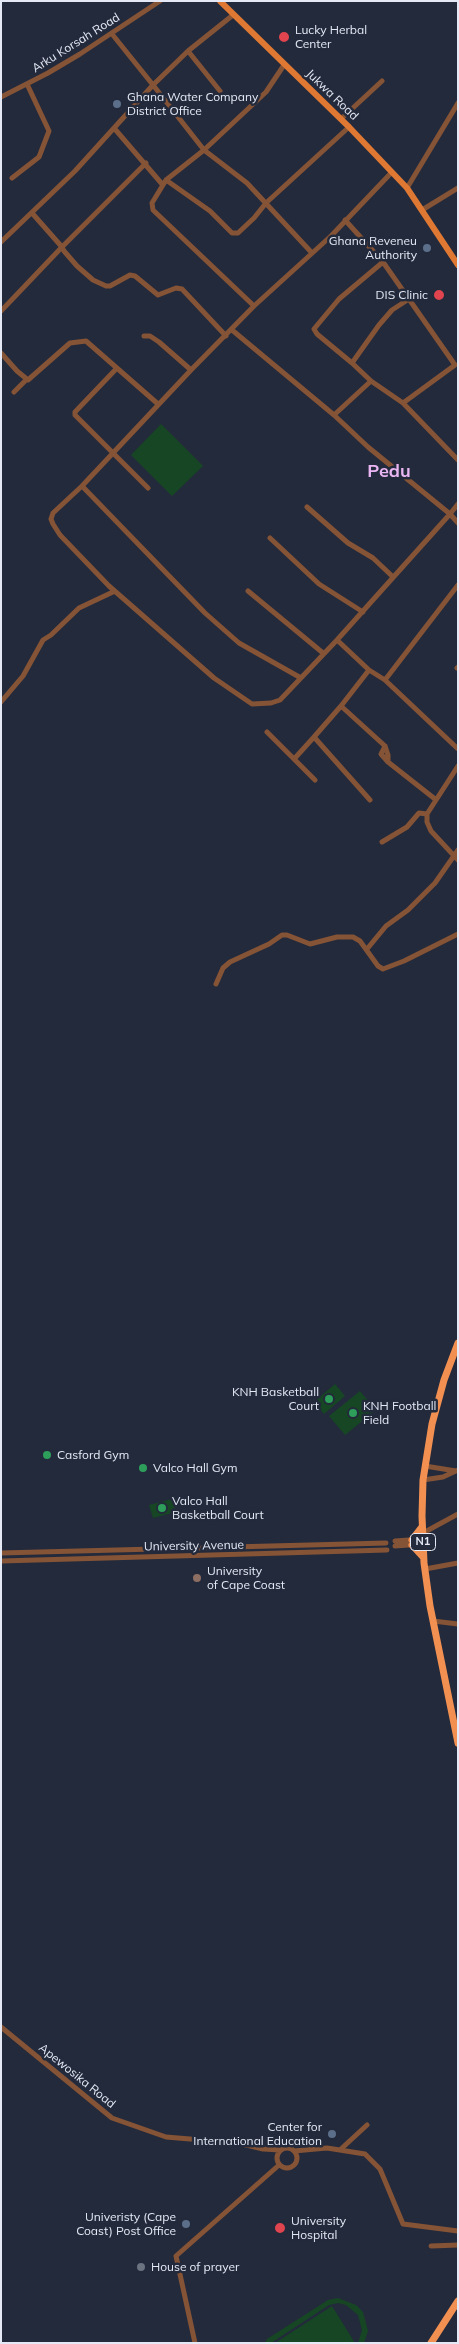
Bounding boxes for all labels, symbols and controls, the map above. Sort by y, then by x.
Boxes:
street label: Arku Korsah Road [29,10,123,76]
place label: Lucky Herbal Center [295,23,367,51]
marker: Lucky Herbal Center [277,30,291,44]
street label: Jukwa Road [303,67,361,123]
place label: Ghana Water Company District Office [127,90,258,118]
marker: Ghana Water Company District Office [111,98,123,110]
place label: Ghana Reveneu Authority [329,234,417,262]
marker: Ghana Reveneu Authority [421,242,433,254]
place label: DIS Clinic [376,288,428,302]
marker: DIS Clinic [432,288,446,302]
district label: Pedu [367,461,411,483]
place label: KNH Basketball Court [232,1385,319,1413]
marker: KNH Basketball Court [323,1393,335,1405]
place label: KNH Football Field [363,1399,436,1427]
marker: KNH Football Field [347,1407,359,1419]
place label: Casford Gym [57,1448,129,1462]
marker: Casford Gym [41,1449,53,1461]
place label: Valco Hall Gym [153,1461,237,1475]
marker: Valco Hall Gym [137,1462,149,1474]
place label: Valco Hall Basketball Court [172,1494,264,1522]
marker: Valco Hall Basketball Court [156,1502,168,1514]
road number: N1 [410,1534,436,1550]
street label: University Avenue [144,1538,244,1554]
place label: University of Cape Coast [207,1564,285,1592]
marker: University of Cape Coast [191,1572,203,1584]
street label: Apewosika Road [36,2041,118,2111]
place label: Center for International Education [193,2120,322,2148]
marker: Center for International Education [326,2128,338,2140]
place label: Univeristy (Cape Coast) Post Office [76,2210,176,2238]
place label: University Hospital [291,2214,346,2242]
marker: Univeristy (Cape Coast) Post Office [180,2218,192,2230]
marker: University Hospital [273,2221,287,2235]
place label: House of prayer [151,2260,239,2274]
marker: House of prayer [135,2261,147,2273]

